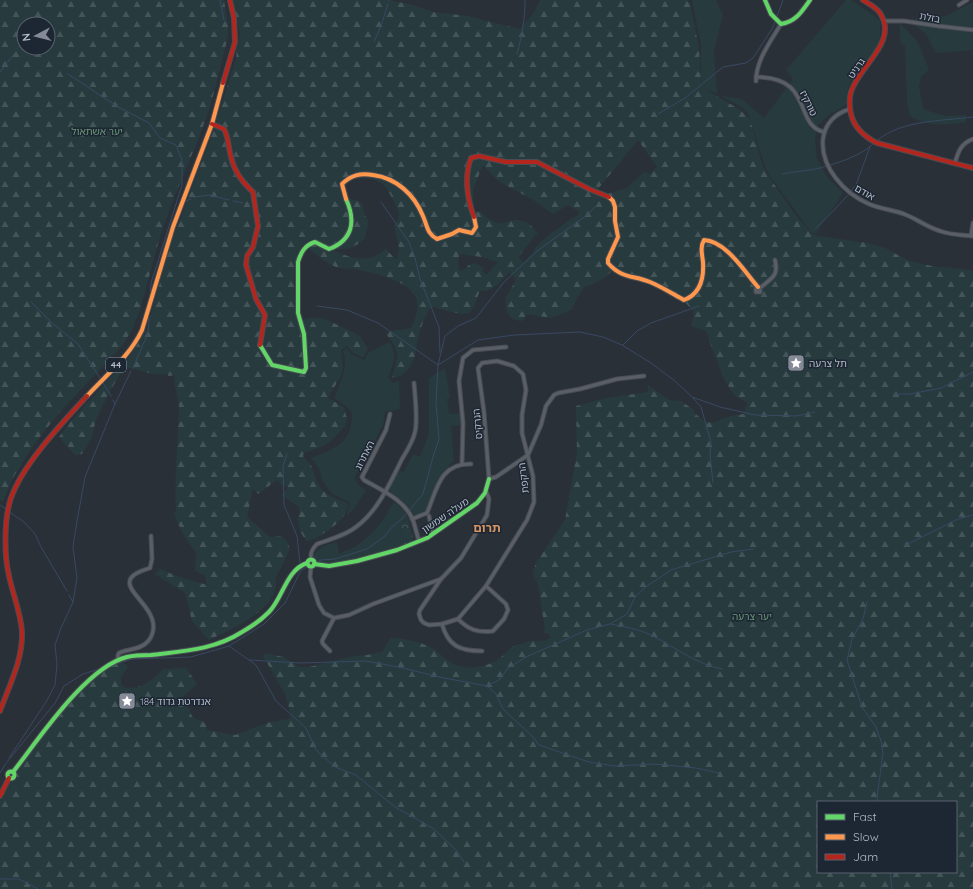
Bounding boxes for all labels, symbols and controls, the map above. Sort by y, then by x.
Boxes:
street label: בזלת [918,9,942,26]
north arrow [16,16,56,56]
text: N [19,32,34,42]
street label: גרניט [845,55,868,81]
street label: טורקיז [797,88,820,118]
park label: יער אשתאול [71,125,123,138]
street label: אודם [852,182,877,203]
place icon: תל צרעה [786,353,806,373]
place label: תל צרעה [809,357,847,370]
road number: 44 [106,358,126,372]
street label: הנרקיס [469,408,486,440]
street label: האתרוג [352,438,377,472]
street label: הרקפת [515,462,532,494]
street label: מעלה שמשון [419,495,472,536]
district label: תרום [473,520,501,535]
park label: יער צרעה [732,610,772,623]
place icon: אנדרטת גדוד 184 [117,691,137,711]
place label: אנדרטת גדוד 184 [140,695,211,708]
legend [817,801,957,873]
text: Fast [853,809,877,824]
text: Slow [853,829,879,844]
text: Jam [853,849,878,864]

